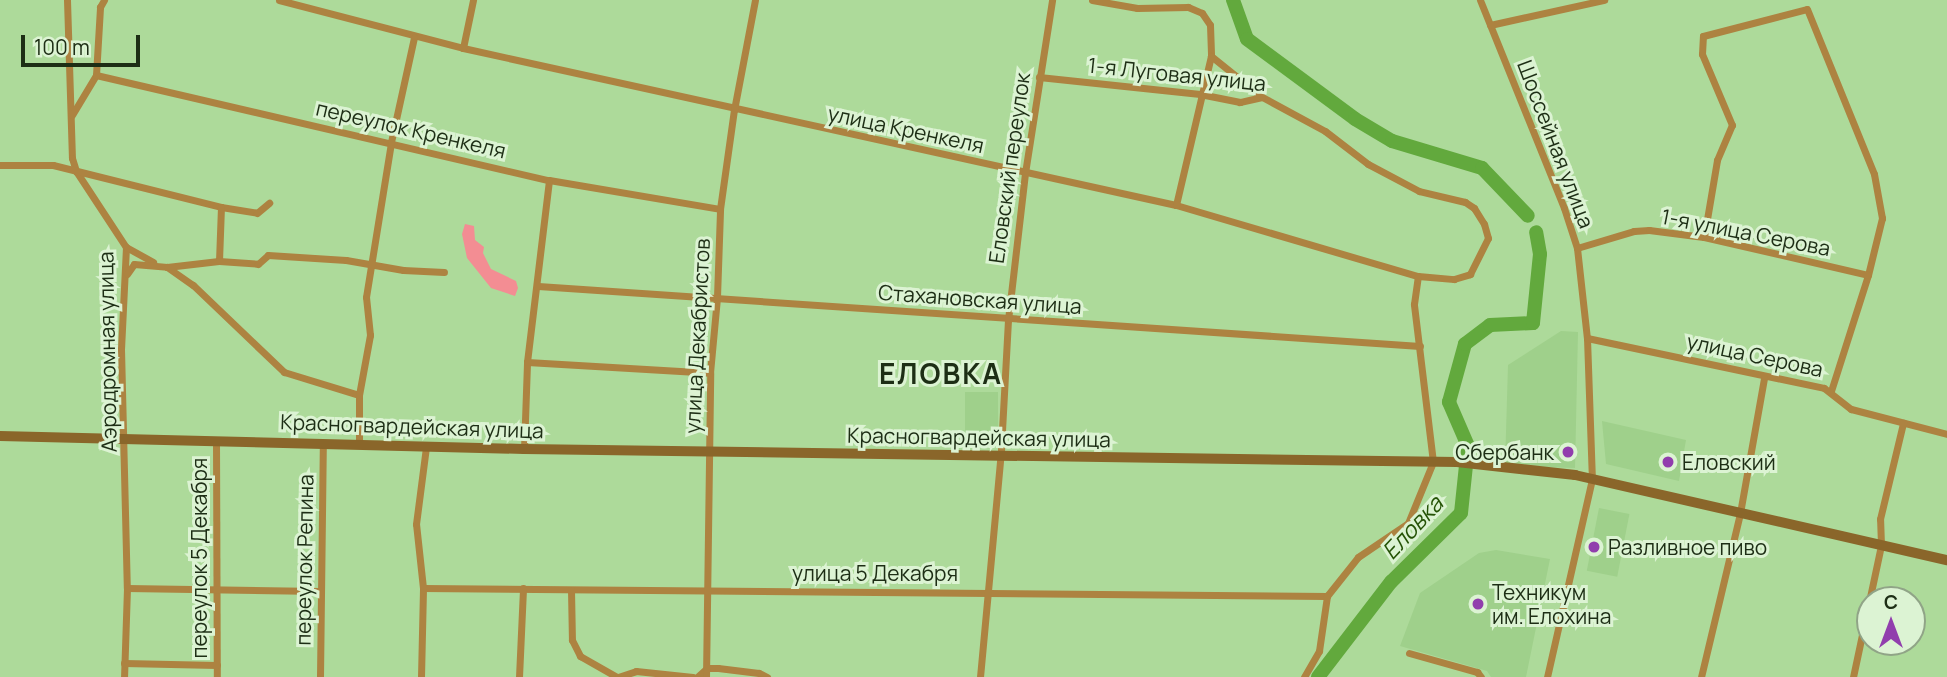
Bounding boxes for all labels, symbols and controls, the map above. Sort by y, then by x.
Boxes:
scale bar [24,21,144,65]
text: 100 m [34,33,90,61]
street label: 1-я Луговая улица [1087,52,1267,96]
street label: Шоссейная улица [1512,56,1600,232]
street label: Еловский переулок [983,71,1035,265]
street label: переулок Кренкеля [314,95,508,163]
street label: улица Кренкеля [826,100,986,158]
street label: 1-я улица Серова [1659,203,1833,261]
street label: улица Декабристов [679,238,715,434]
street label: Аэродромная улица [93,251,121,453]
street label: Стахановская улица [877,279,1083,319]
street label: улица Серова [1685,328,1825,382]
district label: ЕЛОВКА [880,356,1002,390]
street label: Красногвардейская улица [280,409,544,443]
street label: Красногвардейская улица [847,422,1111,452]
place label: Сбербанк [1455,439,1554,465]
marker: Сбербанк [1560,444,1576,460]
place label: Еловский [1682,449,1776,475]
marker: Еловский [1660,454,1676,470]
street label: переулок 5 Декабря [186,458,212,658]
street label: переулок Репина [290,474,318,646]
water label: Еловка [1376,490,1448,564]
place label: Разливное пиво [1608,534,1767,560]
marker: Разливное пиво [1586,539,1602,555]
street label: улица 5 Декабря [792,560,958,586]
place label: Техникум им. Елохина [1492,579,1611,629]
north arrow [1856,586,1926,656]
text: С [1884,589,1898,615]
marker: Техникум им. Елохина [1470,596,1486,612]

